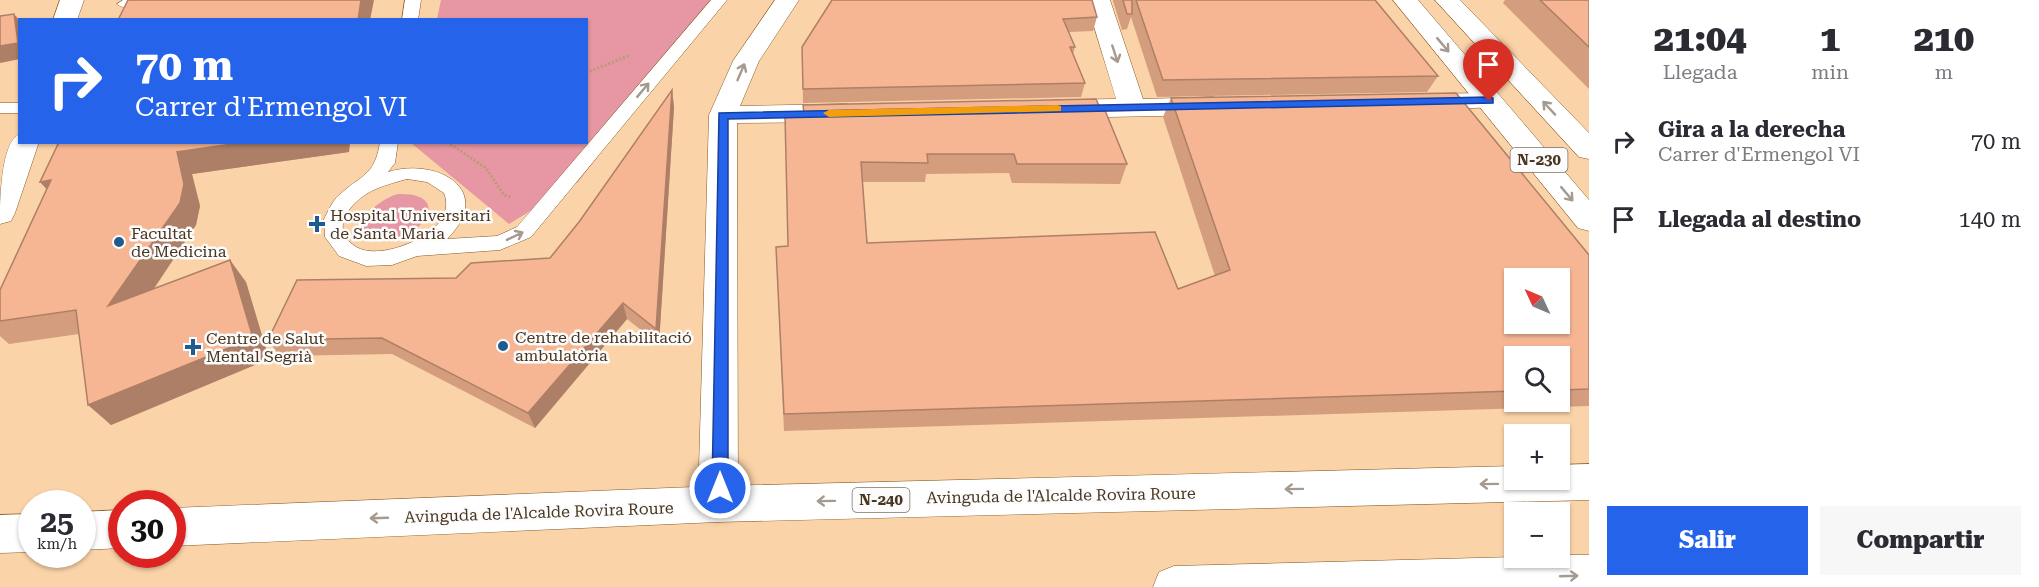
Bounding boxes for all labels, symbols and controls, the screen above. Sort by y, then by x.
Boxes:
text: 21:04 [1654,18,1746,60]
text: 1 [1820,18,1840,60]
text: 210 [1914,18,1974,60]
one-way arrow [1436,37,1449,53]
pin [1463,39,1514,101]
text: 70 m [135,41,233,90]
icon: right [36,42,114,120]
one-way arrow [1110,44,1121,63]
icon: arrive [1472,48,1505,81]
text: Llegada [1663,60,1738,84]
text: min [1811,60,1849,84]
text: m [1935,60,1953,84]
one-way arrow [736,63,747,81]
one-way arrow [637,82,650,98]
text: Carrer d'Ermengol VI [135,91,408,123]
one-way arrow [1542,100,1556,115]
text: Gira a la derecha [1658,117,1845,142]
icon: right [1607,125,1640,158]
text: 70 m [1971,129,2021,154]
text: Carrer d'Ermengol VI [1658,142,1860,166]
road number: N-230 [1510,148,1568,172]
one-way arrow [1561,186,1574,202]
icon: arrive [1607,203,1640,236]
place label: Hospital Universitari de Santa Maria [330,206,491,243]
text: Llegada al destino [1658,207,1861,232]
text: 140 m [1958,207,2021,232]
marker: Hospital Universitari de Santa Maria [308,215,326,233]
place label: Facultat de Medicina [131,224,227,261]
one-way arrow [506,230,524,241]
marker: Facultat de Medicina [112,235,126,249]
north arrow [1504,268,1570,334]
map controls [1504,268,1570,568]
place label: Centre de rehabilitació ambulatòria [515,328,692,365]
place label: Centre de Salut Mental Segrià [206,329,325,366]
marker: Centre de Salut Mental Segrià [184,338,202,356]
marker: Centre de rehabilitació ambulatòria [496,339,510,353]
button: search [1504,346,1570,412]
button: + [1504,424,1570,490]
position arrow [688,456,752,520]
one-way arrow [1479,479,1499,490]
street label: Avinguda de l'Alcalde Rovira Roure [926,484,1196,507]
one-way arrow [1284,484,1304,495]
road number: N-240 [852,488,910,512]
speed limit sign: 30 [108,490,186,568]
one-way arrow [816,496,836,507]
street label: Avinguda de l'Alcalde Rovira Roure [404,498,674,527]
button: − [1504,502,1570,568]
text: 25 [40,504,74,539]
button: Salir [1607,506,1808,575]
button: Compartir [1820,506,2021,575]
one-way arrow [370,513,390,524]
text: km/h [37,535,77,553]
one-way arrow [1558,570,1578,581]

